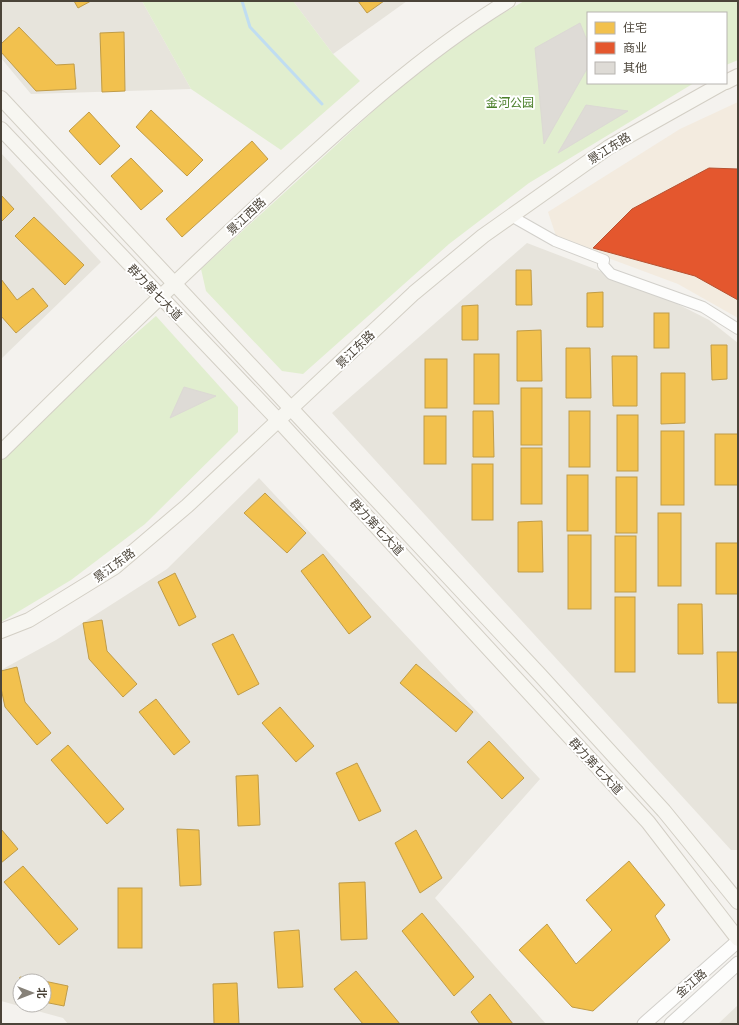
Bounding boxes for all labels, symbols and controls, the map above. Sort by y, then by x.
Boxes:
legend [587,12,727,84]
text: 住宅 [623,20,647,35]
text: 商业 [623,40,647,55]
text: 其他 [623,60,647,75]
park label: 金河公园 [486,95,534,110]
street label: 景江东路 [585,129,633,167]
street label: 景江西路 [223,194,269,238]
street label: 群力第七大道 [125,261,185,323]
street label: 景江东路 [333,327,377,371]
street label: 群力第七大道 [347,496,407,558]
street label: 景江东路 [90,545,138,585]
street label: 群力第七大道 [566,735,626,797]
street label: 金江路 [672,966,710,1000]
north arrow [12,973,52,1013]
text: 北 [35,988,49,999]

